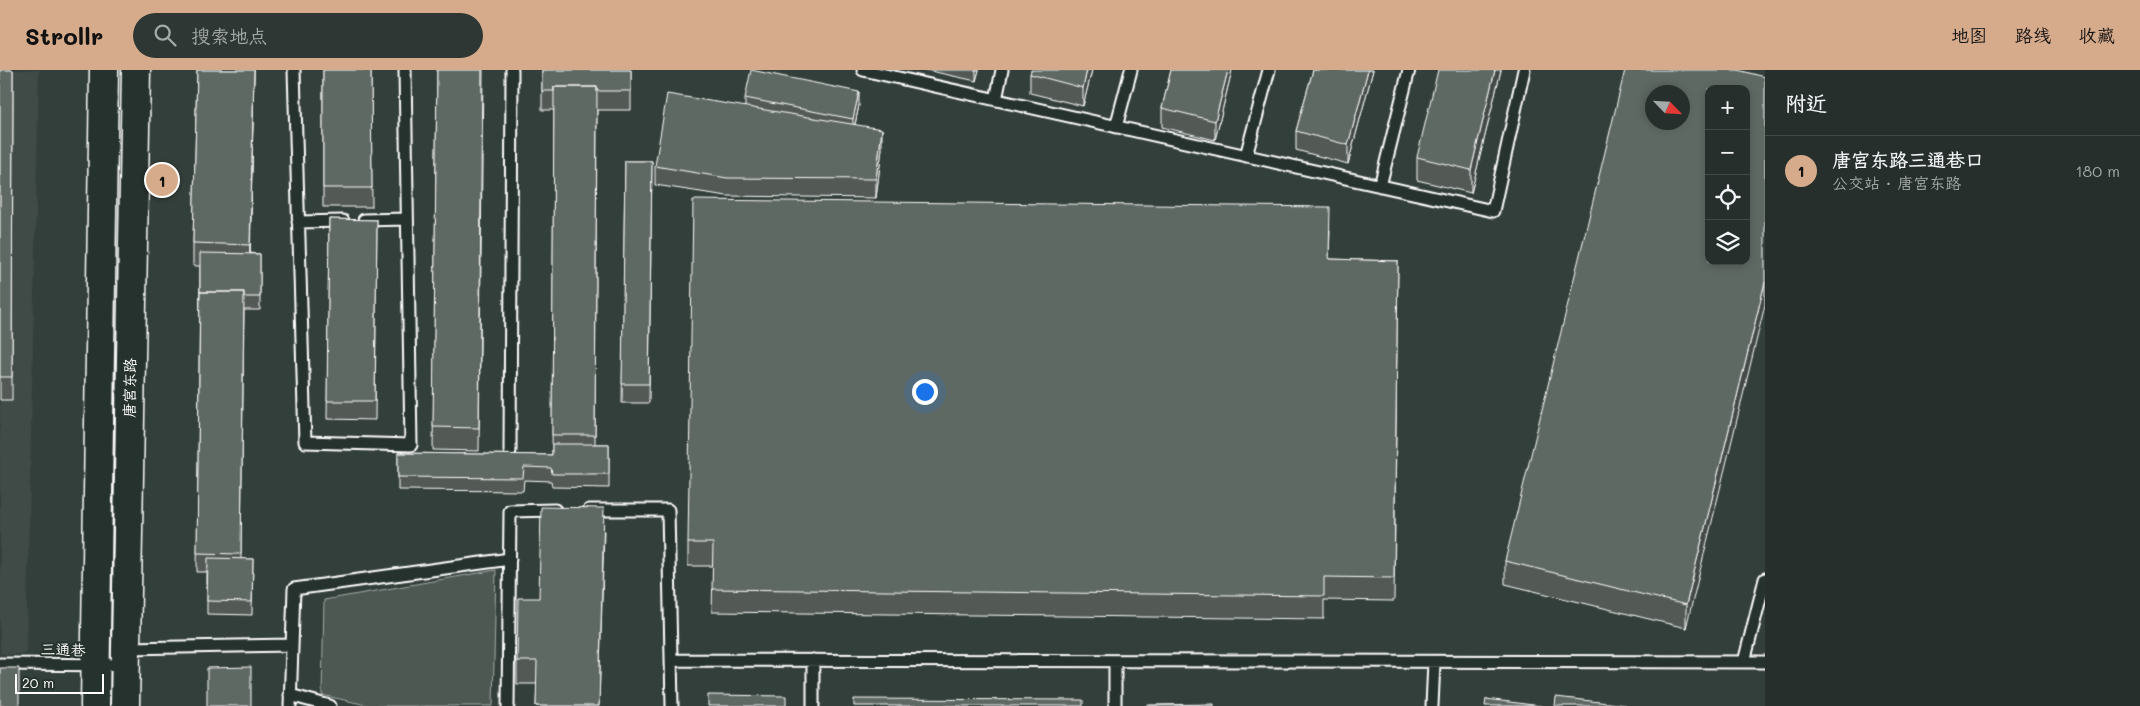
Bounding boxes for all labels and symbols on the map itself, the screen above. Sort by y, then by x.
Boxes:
north arrow [1645,85,1690,130]
pin: 1 [146,161,178,199]
street label: 唐宫东路 [118,358,140,418]
your location [912,379,938,405]
street label: 三通巷 [40,639,86,659]
scale bar [15,671,104,694]

